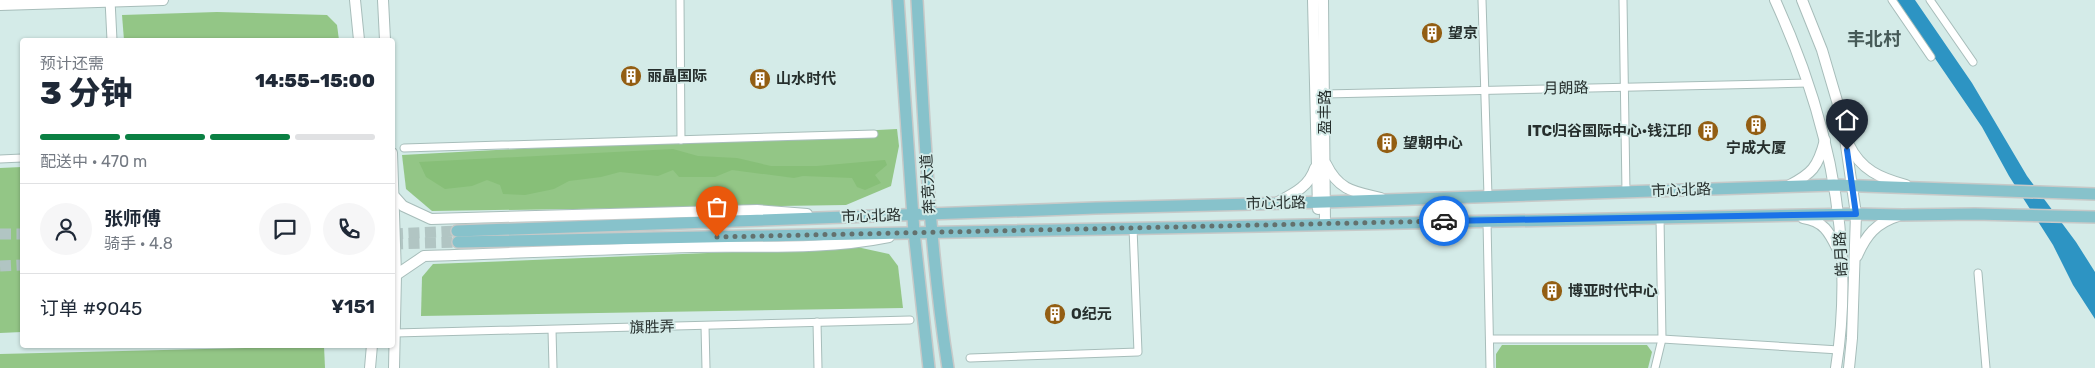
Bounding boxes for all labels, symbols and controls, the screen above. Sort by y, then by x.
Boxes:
building icon: 望京 [1420,21,1444,45]
place label: 望京 [1448,24,1478,42]
district label: 丰北村 [1847,28,1901,50]
text: 预计还需 [40,54,104,73]
building icon: 丽晶国际 [619,64,643,88]
place label: 丽晶国际 [647,67,707,85]
building icon: 山水时代 [748,67,772,91]
text: 14:55–15:00 [255,69,375,92]
place label: 山水时代 [776,70,836,88]
text: 3 分钟 [40,74,132,112]
street label: 月朗路 [1543,79,1589,97]
street label: 盈丰路 [1316,89,1334,135]
pin [1826,99,1868,150]
icon: home [1833,106,1861,134]
building icon: 宁成大厦 [1744,113,1768,137]
building icon: ITC归谷国际中心·钱江印 [1696,119,1720,143]
place label: ITC归谷国际中心·钱江印 [1527,122,1692,140]
building icon: 望朝中心 [1375,131,1399,155]
place label: 望朝中心 [1403,134,1463,152]
place label: 宁成大厦 [1726,139,1786,157]
text: 配送中 · 470 m [40,152,147,171]
street label: 奔竞大道 [917,154,939,214]
street label: 市心北路 [1651,180,1711,200]
pin [696,186,738,237]
icon: bag [703,193,731,221]
street label: 市心北路 [1246,193,1306,213]
courier [1419,196,1469,246]
button: person [40,203,92,255]
button: chat [259,203,311,255]
button: phone [323,203,375,255]
street label: 市心北路 [841,206,901,226]
text: 张师傅 [104,207,161,230]
icon: car [1430,207,1458,235]
street label: 皓月路 [1831,231,1851,277]
text: 骑手 · 4.8 [104,234,173,253]
building icon: 博亚时代中心 [1540,279,1564,303]
place label: 博亚时代中心 [1568,282,1658,300]
text: ¥151 [331,295,375,318]
text: 订单 #9045 [40,297,142,320]
building icon: O纪元 [1043,302,1067,326]
place label: O纪元 [1071,305,1112,323]
street label: 旗胜弄 [629,317,675,337]

